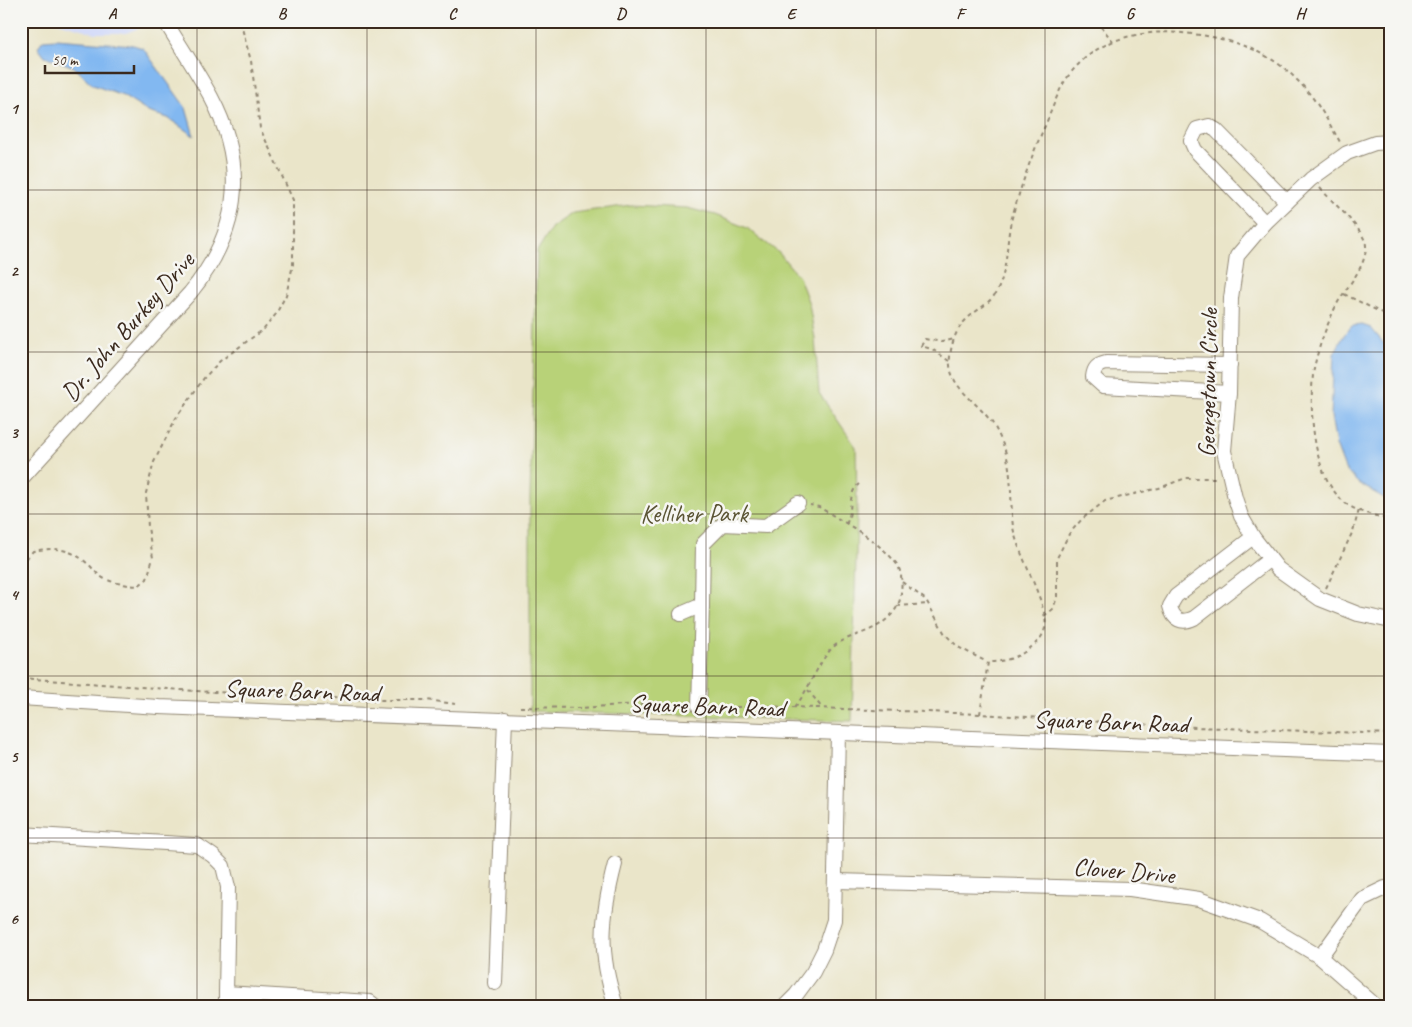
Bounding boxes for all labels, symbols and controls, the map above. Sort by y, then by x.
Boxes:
text: A [108,4,118,24]
text: B [278,4,288,24]
text: C [448,4,458,24]
text: D [616,4,627,24]
text: E [787,4,798,24]
text: F [956,4,967,24]
text: G [1126,4,1136,24]
text: H [1295,4,1307,24]
scale bar [45,42,134,74]
text: 50 m [52,51,79,70]
text: 1 [10,99,19,119]
street label: Dr. John Burkey Drive [54,244,203,408]
text: 2 [10,261,19,281]
street label: Georgetown Circle [1191,306,1225,458]
text: 3 [10,423,19,443]
park label: Kelliher Park [640,498,749,530]
text: 4 [10,585,19,605]
street label: Square Barn Road [224,672,384,710]
street label: Square Barn Road [629,687,789,725]
street label: Square Barn Road [1033,703,1193,741]
text: 5 [11,747,20,767]
street label: Clover Drive [1072,851,1178,892]
text: 6 [10,909,19,929]

